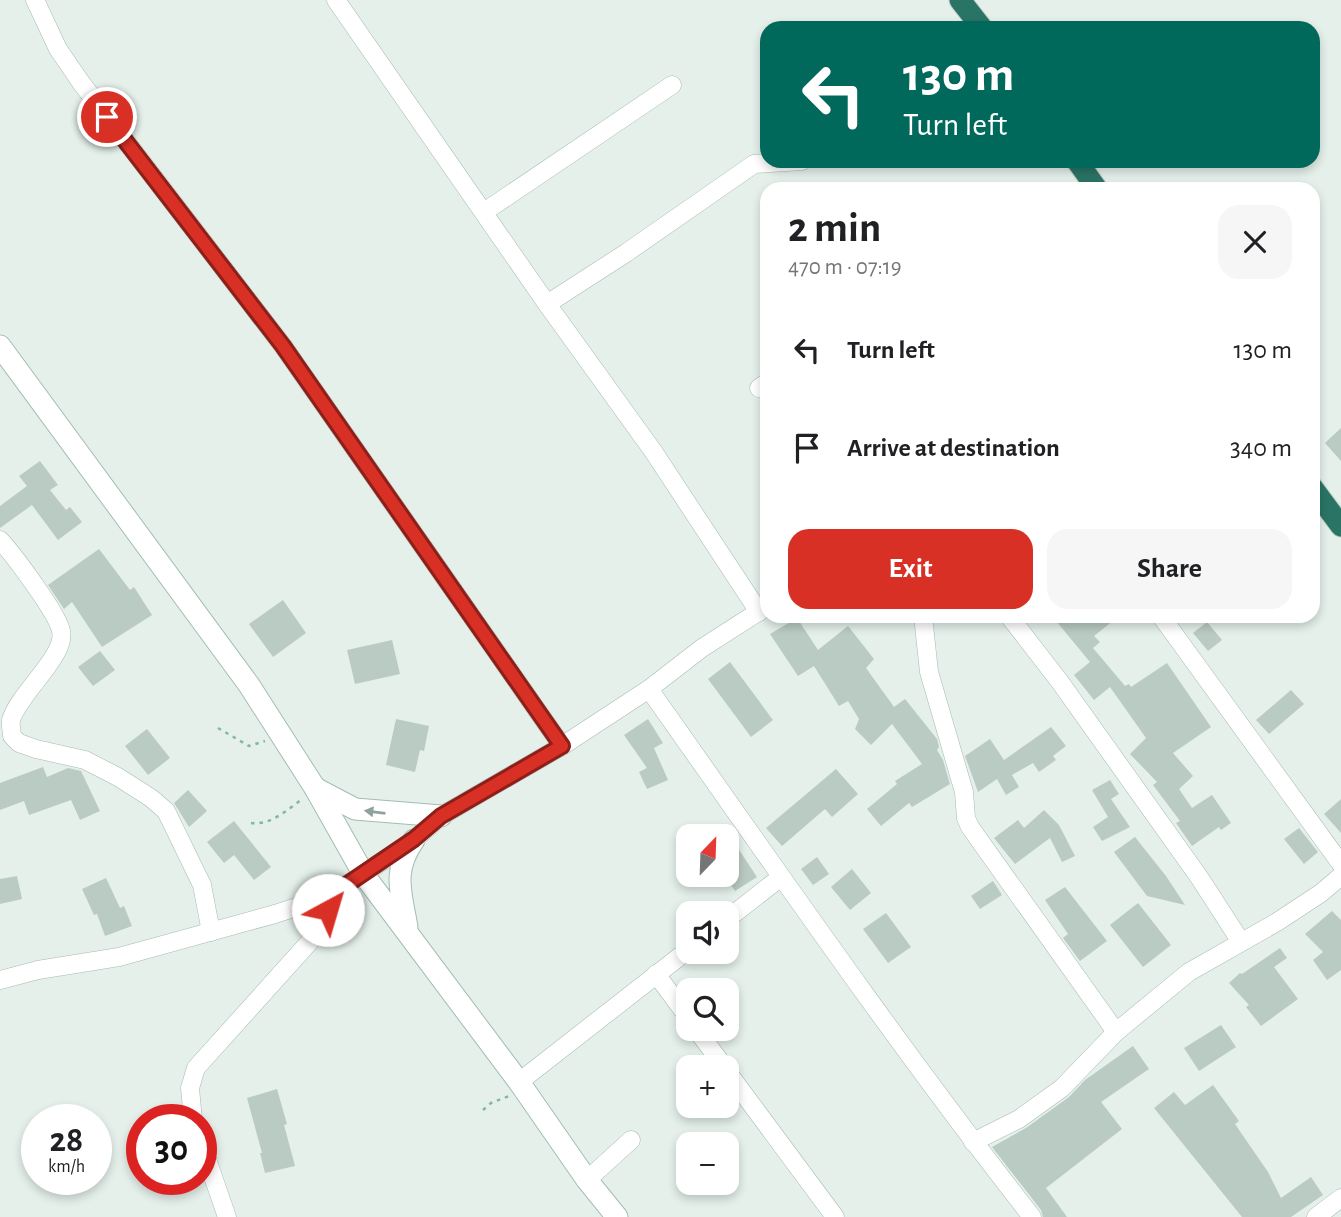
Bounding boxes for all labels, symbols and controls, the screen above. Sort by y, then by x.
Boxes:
icon: left [788,49,879,140]
text: 130 m [903,51,1014,100]
pin [77,87,137,147]
icon: arrive [88,98,126,136]
text: Turn left [903,109,1007,141]
button: close [1218,205,1292,279]
text: 2 min [788,207,881,249]
text: 470 m · 07:19 [788,256,902,279]
icon: left [788,331,826,369]
text: Turn left [847,337,935,363]
text: 130 m [1234,337,1292,363]
icon: arrive [788,429,826,467]
text: Arrive at destination [847,435,1060,461]
text: 340 m [1230,435,1292,461]
button: Exit [788,529,1033,609]
button: Share [1047,529,1292,609]
one-way arrow [364,806,386,817]
north arrow [676,824,738,887]
map controls [676,824,739,1195]
position arrow [291,873,365,947]
button: sound [676,901,739,964]
button: search [676,978,739,1041]
button: + [676,1055,739,1118]
speed limit sign: 30 [126,1104,217,1195]
text: 28 [50,1123,83,1158]
button: − [676,1132,739,1195]
text: km/h [48,1158,85,1176]

